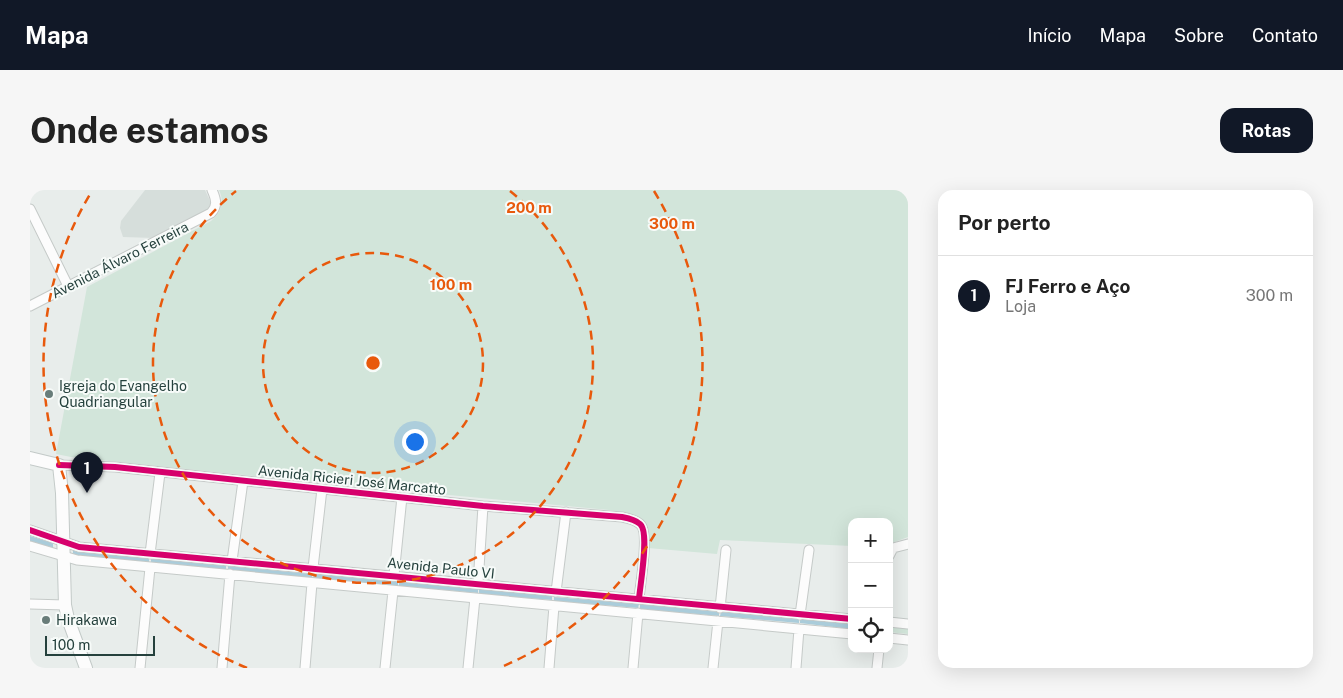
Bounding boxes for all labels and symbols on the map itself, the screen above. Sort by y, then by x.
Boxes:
text: 200 m [506,199,552,216]
text: 300 m [649,215,695,232]
street label: Avenida Álvaro Ferreira [48,218,191,302]
text: 100 m [430,276,472,293]
centre of rings [364,354,382,372]
place label: Igreja do Evangelho Quadriangular [59,378,187,410]
marker: Igreja do Evangelho Quadriangular [43,388,55,400]
your location [402,429,428,455]
pin: 1 [71,452,103,493]
street label: Avenida Ricieri José Marcatto [257,462,447,498]
street label: Avenida Paulo VI [387,554,495,582]
place label: Hirakawa [56,612,117,628]
marker: Hirakawa [40,614,52,626]
scale bar [45,633,155,656]

